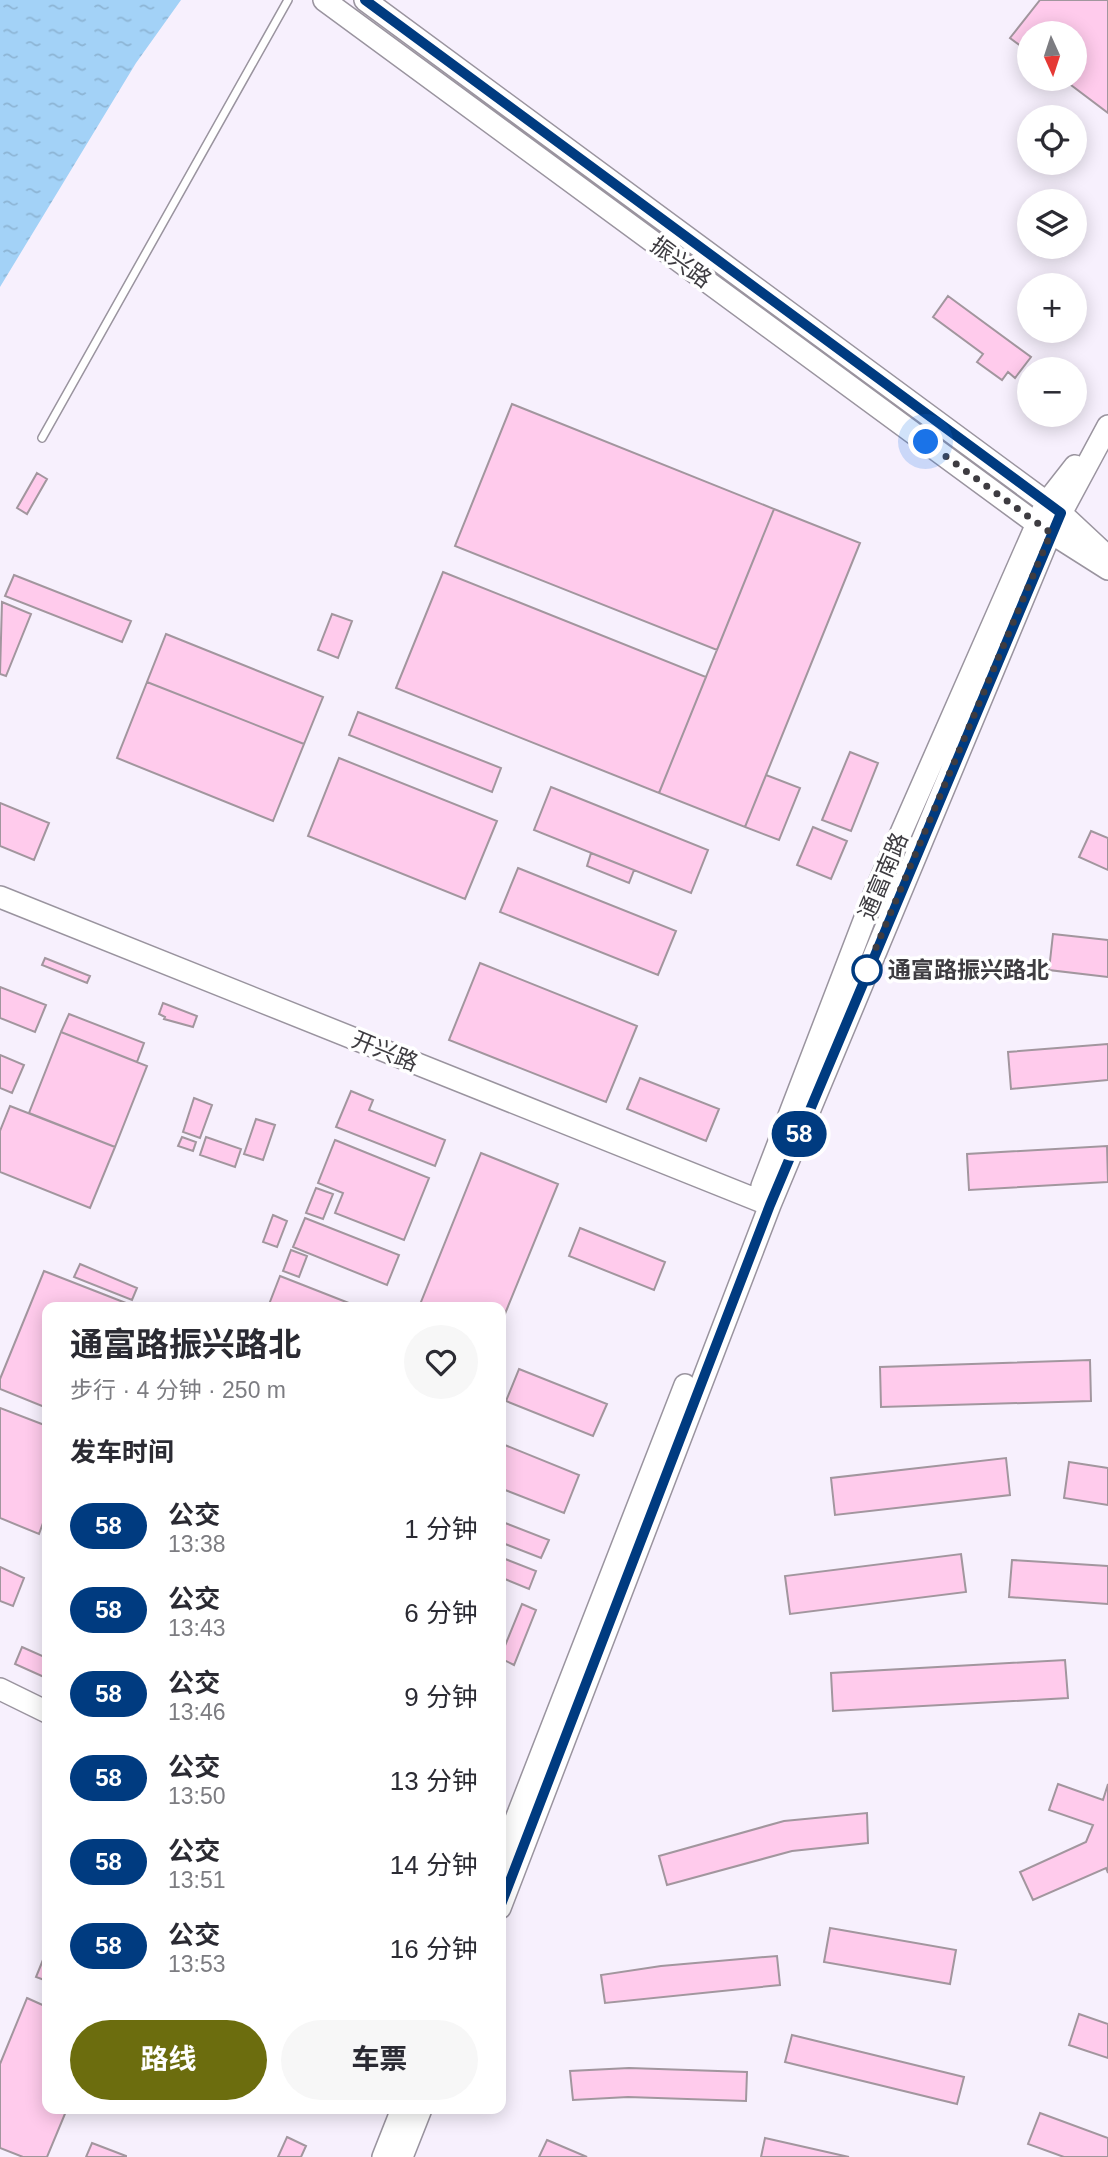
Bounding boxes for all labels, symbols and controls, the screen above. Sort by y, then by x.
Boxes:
north arrow [1017,21,1087,91]
map controls [1017,21,1087,427]
button: locate [1017,105,1087,175]
button: layers [1017,189,1087,259]
street label: 振兴路 [645,231,717,293]
button: + [1017,273,1087,343]
button: − [1017,357,1087,427]
your location [908,424,943,459]
street label: 通富南路 [853,829,913,923]
marker: 通富路振兴路北 [852,955,882,985]
place label: 通富路振兴路北 [888,957,1049,983]
street label: 开兴路 [348,1026,422,1076]
line badge: 58 [768,1111,830,1157]
text: 58 [786,1120,812,1147]
button: heart [404,1325,478,1399]
text: 通富路振兴路北 [70,1326,301,1363]
text: 步行 · 4 分钟 · 250 m [70,1377,286,1403]
text: 发车时间 [70,1437,174,1467]
text: 公交 [168,1500,220,1530]
text: 58 [95,1512,122,1539]
text: 1 分钟 [404,1514,478,1544]
text: 13:38 [168,1531,226,1557]
text: 公交 [168,1584,220,1614]
text: 58 [95,1596,122,1623]
text: 6 分钟 [404,1598,478,1628]
text: 13:43 [168,1615,226,1641]
text: 公交 [168,1668,220,1698]
text: 58 [95,1680,122,1707]
text: 9 分钟 [404,1682,478,1712]
text: 13:46 [168,1699,226,1725]
text: 公交 [168,1752,220,1782]
text: 58 [95,1764,122,1791]
text: 13 分钟 [390,1766,478,1796]
text: 13:50 [168,1783,226,1809]
text: 公交 [168,1836,220,1866]
text: 58 [95,1848,122,1875]
text: 14 分钟 [390,1850,478,1880]
text: 13:51 [168,1867,226,1893]
text: 公交 [168,1920,220,1950]
text: 58 [95,1932,122,1959]
text: 16 分钟 [390,1934,478,1964]
text: 13:53 [168,1951,226,1977]
button: 路线 [70,2020,267,2100]
button: 车票 [281,2020,478,2100]

